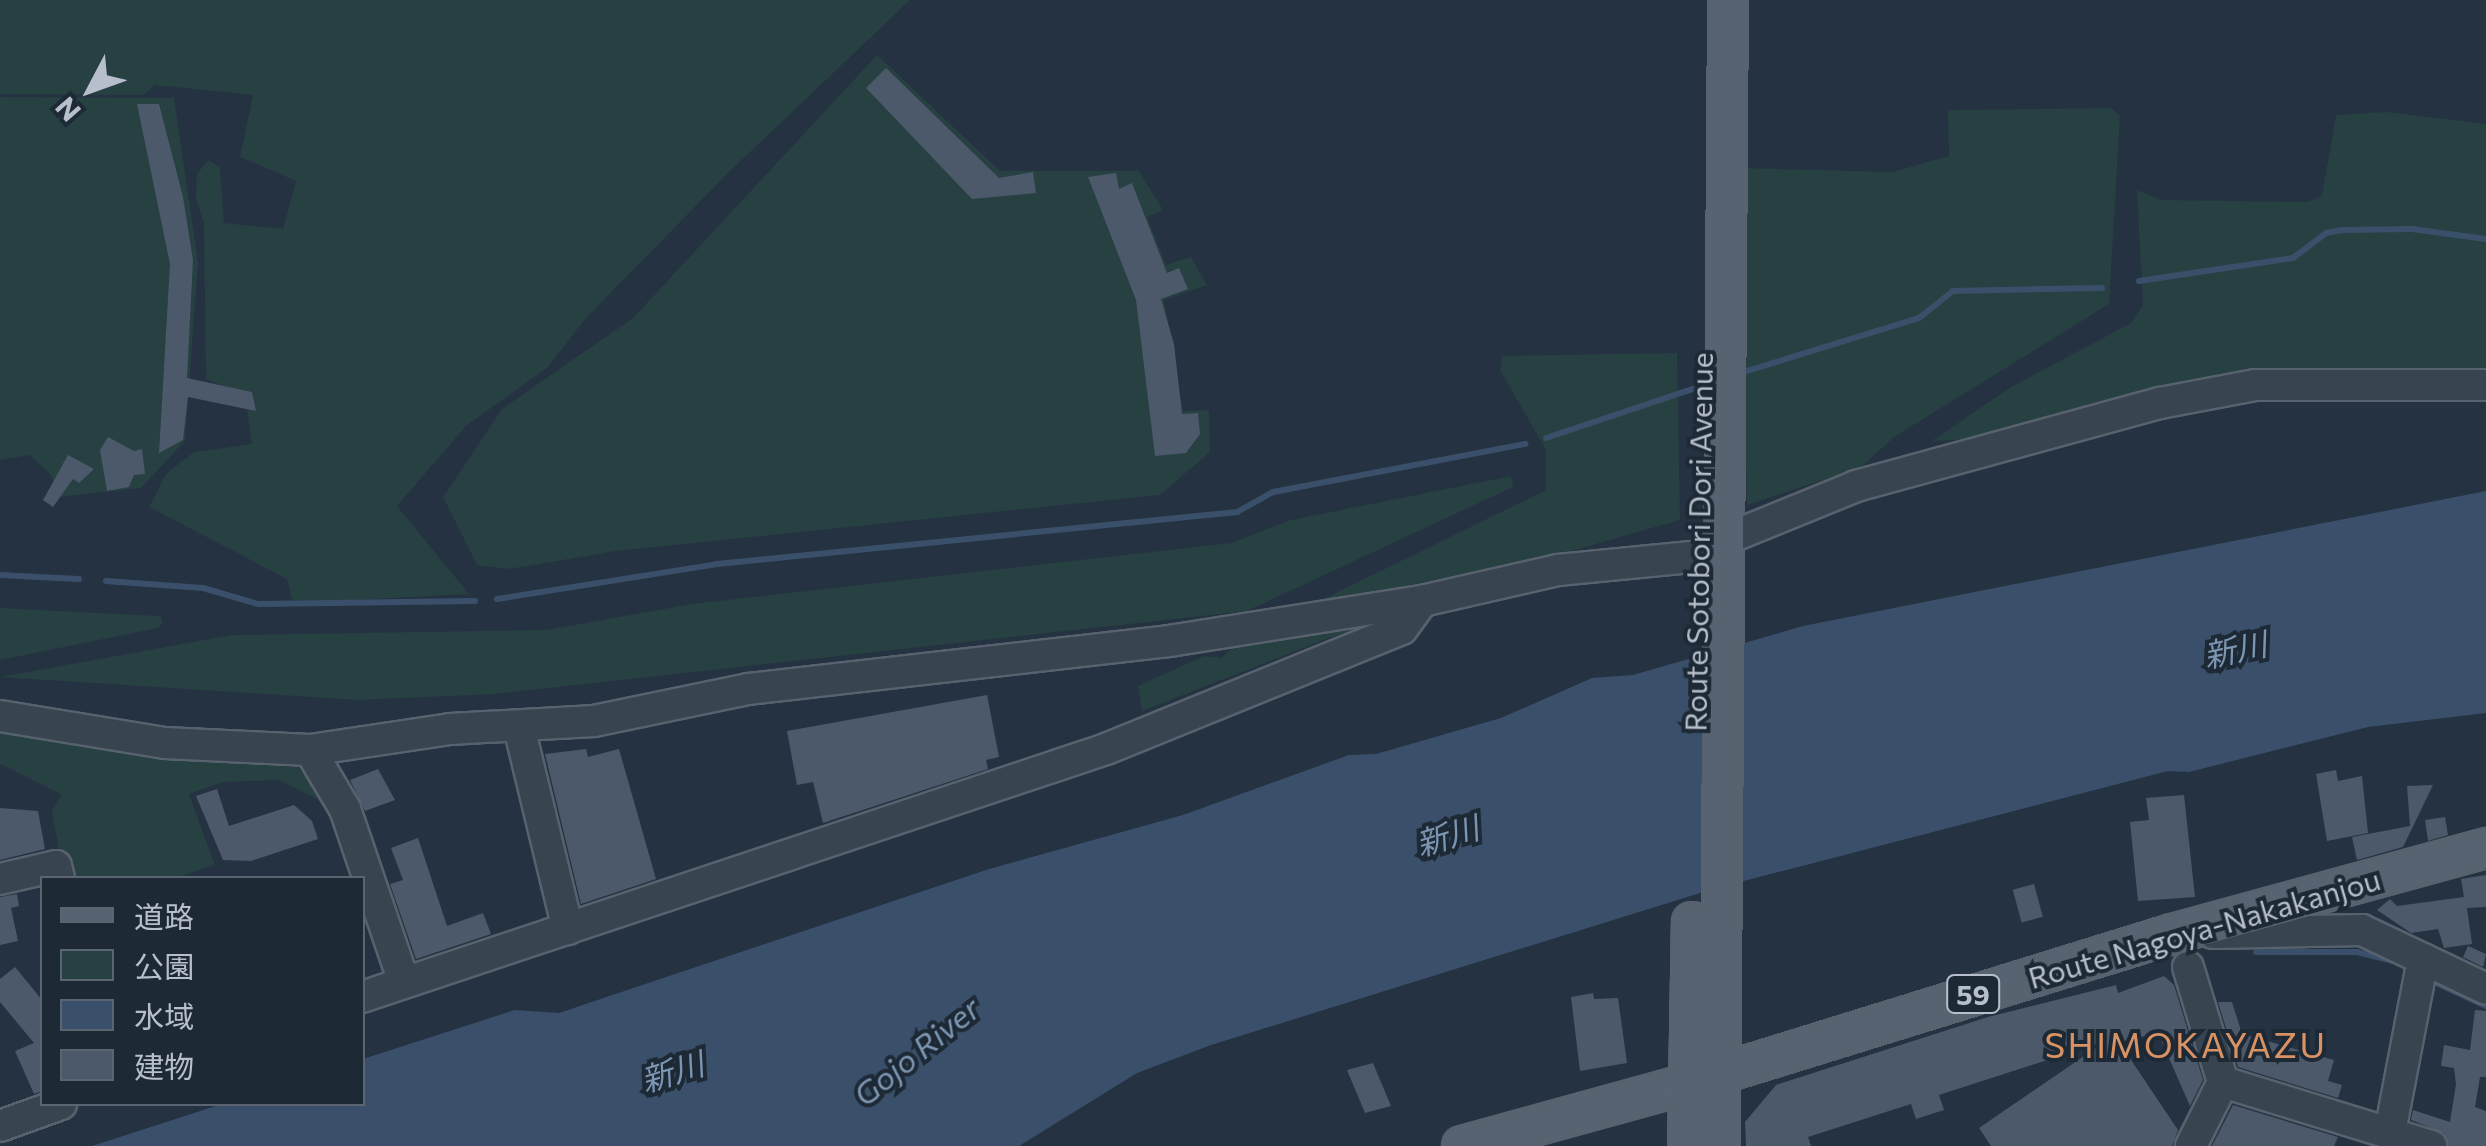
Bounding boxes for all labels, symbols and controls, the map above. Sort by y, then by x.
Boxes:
north arrow [40,40,140,140]
text: N [48,91,87,129]
street label: Route Sotobori Dori Avenue [1677,352,1719,732]
water label: 新川 [2200,624,2270,674]
water label: 新川 [1411,807,1483,863]
street label: Route Nagoya-Nakakanjou [2024,860,2384,996]
legend [40,876,365,1106]
text: 道路 [134,897,194,934]
text: 公園 [134,947,194,984]
road number: 59 [1946,971,2000,1017]
water label: Gojo River [845,988,987,1114]
text: 水域 [134,997,194,1034]
district label: SHIMOKAYAZU [2045,1023,2327,1065]
water label: 新川 [636,1043,708,1099]
text: 建物 [134,1047,194,1084]

